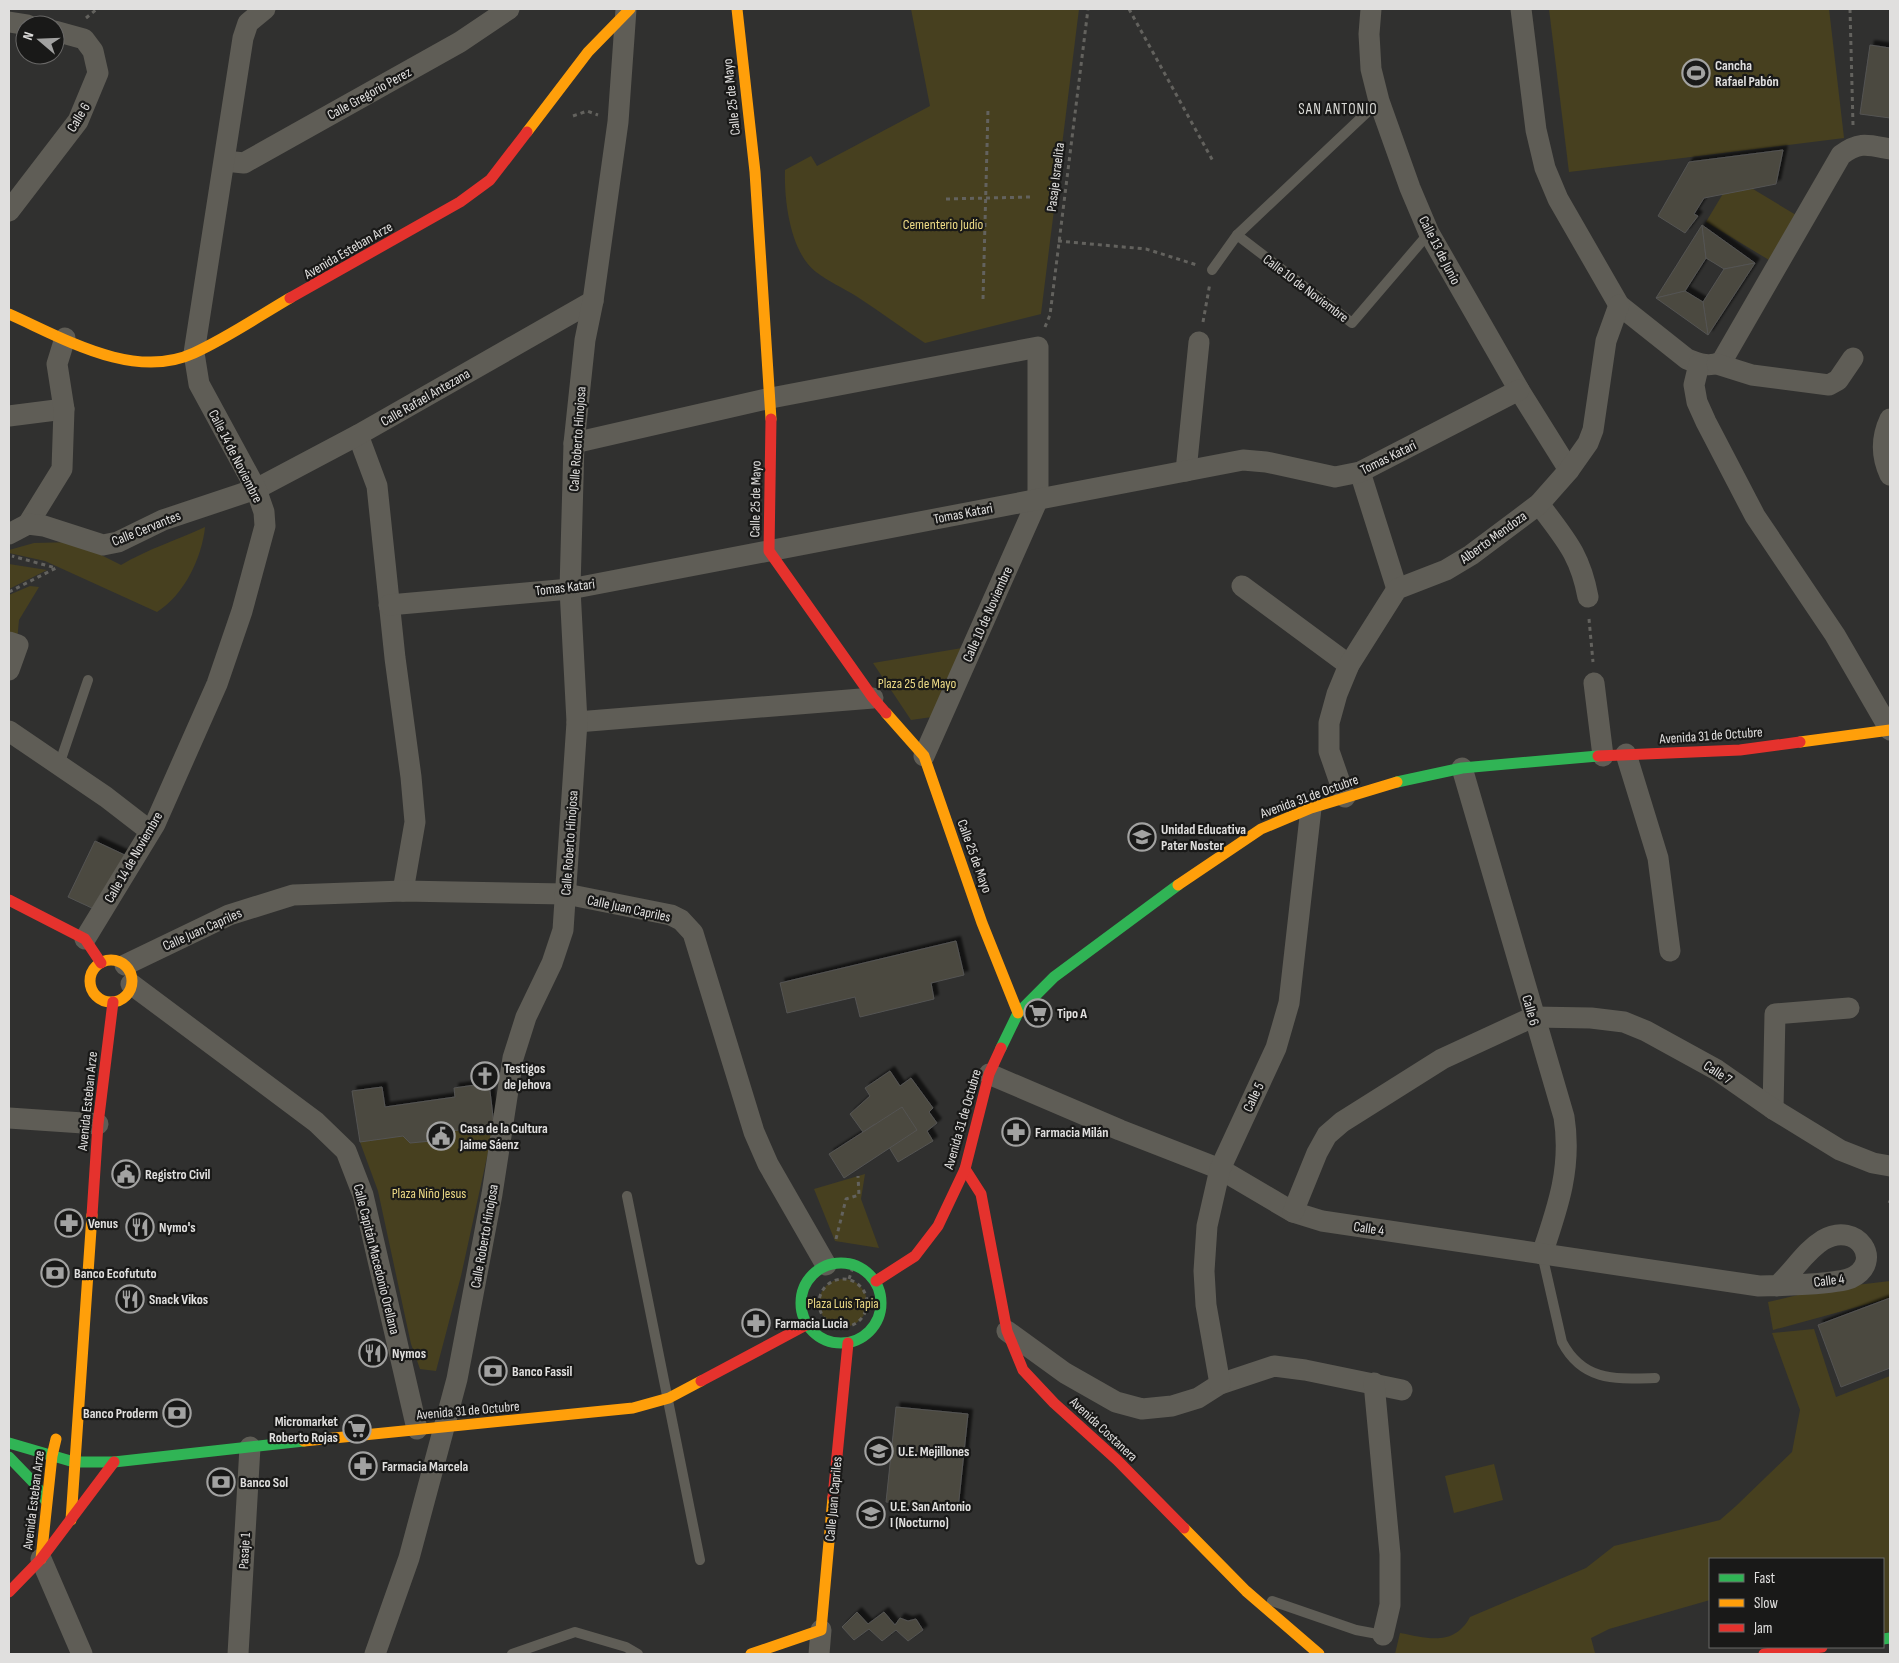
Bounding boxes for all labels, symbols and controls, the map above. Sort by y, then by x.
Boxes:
north arrow [15,15,65,65]
text: N [19,30,37,42]
place label: Cancha Rafael Pabón [1715,57,1779,90]
street label: Calle 25 de Mayo [719,58,744,136]
sports icon: Cancha Rafael Pabón [1681,58,1711,88]
street label: Calle Gregorio Perez [324,63,414,124]
street label: Calle 6 [63,100,94,135]
district label: SAN ANTONIO [1298,100,1378,119]
street label: Pasaje Israelita [1043,141,1068,213]
street label: Calle 13 de Junio [1415,213,1464,288]
park label: Cementerio Judío [903,216,983,233]
street label: Avenida Esteban Arze [300,218,396,283]
street label: Calle 10 de Noviembre [1260,251,1352,326]
street label: Calle Rafael Antezana [378,365,473,430]
street label: Calle Roberto Hinojosa [565,386,590,492]
street label: Calle 14 de Noviembre [205,407,266,506]
street label: Tomas Katari [1358,437,1419,478]
street label: Calle 25 de Mayo [746,460,765,538]
street label: Tomas Katari [932,499,994,528]
street label: Calle Cervantes [109,507,183,550]
street label: Alberto Mendoza [1456,507,1530,568]
street label: Calle 10 de Noviembre [959,564,1016,665]
street label: Tomas Katari [534,575,596,600]
park label: Plaza 25 de Mayo [878,675,956,692]
street label: Avenida 31 de Octubre [1658,723,1763,748]
street label: Avenida 31 de Octubre [1257,771,1361,822]
street label: Calle Roberto Hinojosa [557,790,582,896]
street label: Calle 14 de Noviembre [100,809,166,906]
street label: Calle 25 de Mayo [953,817,996,895]
place label: Unidad Educativa Pater Noster [1161,821,1246,854]
school or university icon: Unidad Educativa Pater Noster [1127,822,1157,852]
street label: Calle Juan Capriles [586,891,672,926]
street label: Calle Juan Capriles [160,904,244,954]
street label: Calle 6 [1518,993,1543,1027]
supermarket icon: Tipo A [1023,998,1053,1028]
place label: Tipo A [1057,1005,1087,1022]
street label: Avenida Esteban Arze [74,1051,101,1152]
street label: Calle 7 [1700,1057,1736,1088]
place label: Testigos de Jehova [504,1060,551,1093]
church icon: Testigos de Jehova [470,1061,500,1091]
street label: Avenida 31 de Octubre [940,1067,985,1172]
street label: Calle 5 [1239,1079,1268,1115]
pharmacy icon: Farmacia Milán [1001,1117,1031,1147]
place label: Casa de la Cultura Jaime Sáenz [459,1120,548,1153]
public building icon: Casa de la Cultura Jaime Sáenz [426,1121,456,1151]
place label: Farmacia Milán [1035,1124,1109,1141]
public building icon: Registro Civil [111,1159,141,1189]
place label: Registro Civil [145,1166,211,1183]
street label: Calle Capitán Macedonio Orellana [350,1182,403,1336]
street label: Calle Roberto Hinojosa [467,1183,502,1289]
park label: Plaza Niño Jesus [392,1185,466,1202]
pharmacy icon: Venus [54,1208,84,1238]
restaurant icon: Nymo's [125,1212,155,1242]
place label: Venus [88,1215,118,1232]
street label: Calle 4 [1352,1218,1386,1239]
place label: Nymo's [159,1219,196,1236]
bank icon: Banco Ecofututo [40,1258,70,1288]
place label: Banco Ecofututo [74,1265,157,1282]
street label: Calle 4 [1813,1270,1846,1291]
restaurant icon: Snack Vikos [115,1284,145,1314]
place label: Snack Vikos [149,1291,208,1308]
park label: Plaza Luis Tapia [807,1295,879,1312]
pharmacy icon: Farmacia Lucia [741,1308,771,1338]
place label: Farmacia Lucia [775,1315,848,1332]
restaurant icon: Nymos [358,1338,388,1368]
place label: Nymos [392,1345,426,1362]
bank icon: Banco Fassil [478,1356,508,1386]
place label: Banco Fassil [512,1363,572,1380]
street label: Avenida Costanera [1065,1393,1141,1465]
bank icon: Banco Proderm [162,1398,192,1428]
street label: Avenida 31 de Octubre [415,1398,520,1424]
place label: Banco Proderm [83,1405,158,1422]
place label: Micromarket Roberto Rojas [269,1413,338,1446]
supermarket icon: Micromarket Roberto Rojas [342,1414,372,1444]
school or university icon: U.E. Mejillones [864,1436,894,1466]
place label: U.E. Mejillones [898,1443,969,1460]
street label: Avenida Esteban Arze [19,1450,48,1551]
pharmacy icon: Farmacia Marcela [348,1451,378,1481]
street label: Calle Juan Capriles [821,1456,846,1542]
place label: Farmacia Marcela [382,1458,469,1475]
bank icon: Banco Sol [206,1467,236,1497]
place label: Banco Sol [240,1474,288,1491]
place label: U.E. San Antonio I (Nocturno) [890,1498,971,1531]
school or university icon: U.E. San Antonio I (Nocturno) [856,1499,886,1529]
street label: Pasaje 1 [235,1532,254,1570]
legend [1709,1558,1884,1648]
text: Fast [1754,1569,1776,1588]
text: Slow [1754,1594,1778,1613]
text: Jam [1753,1619,1772,1638]

